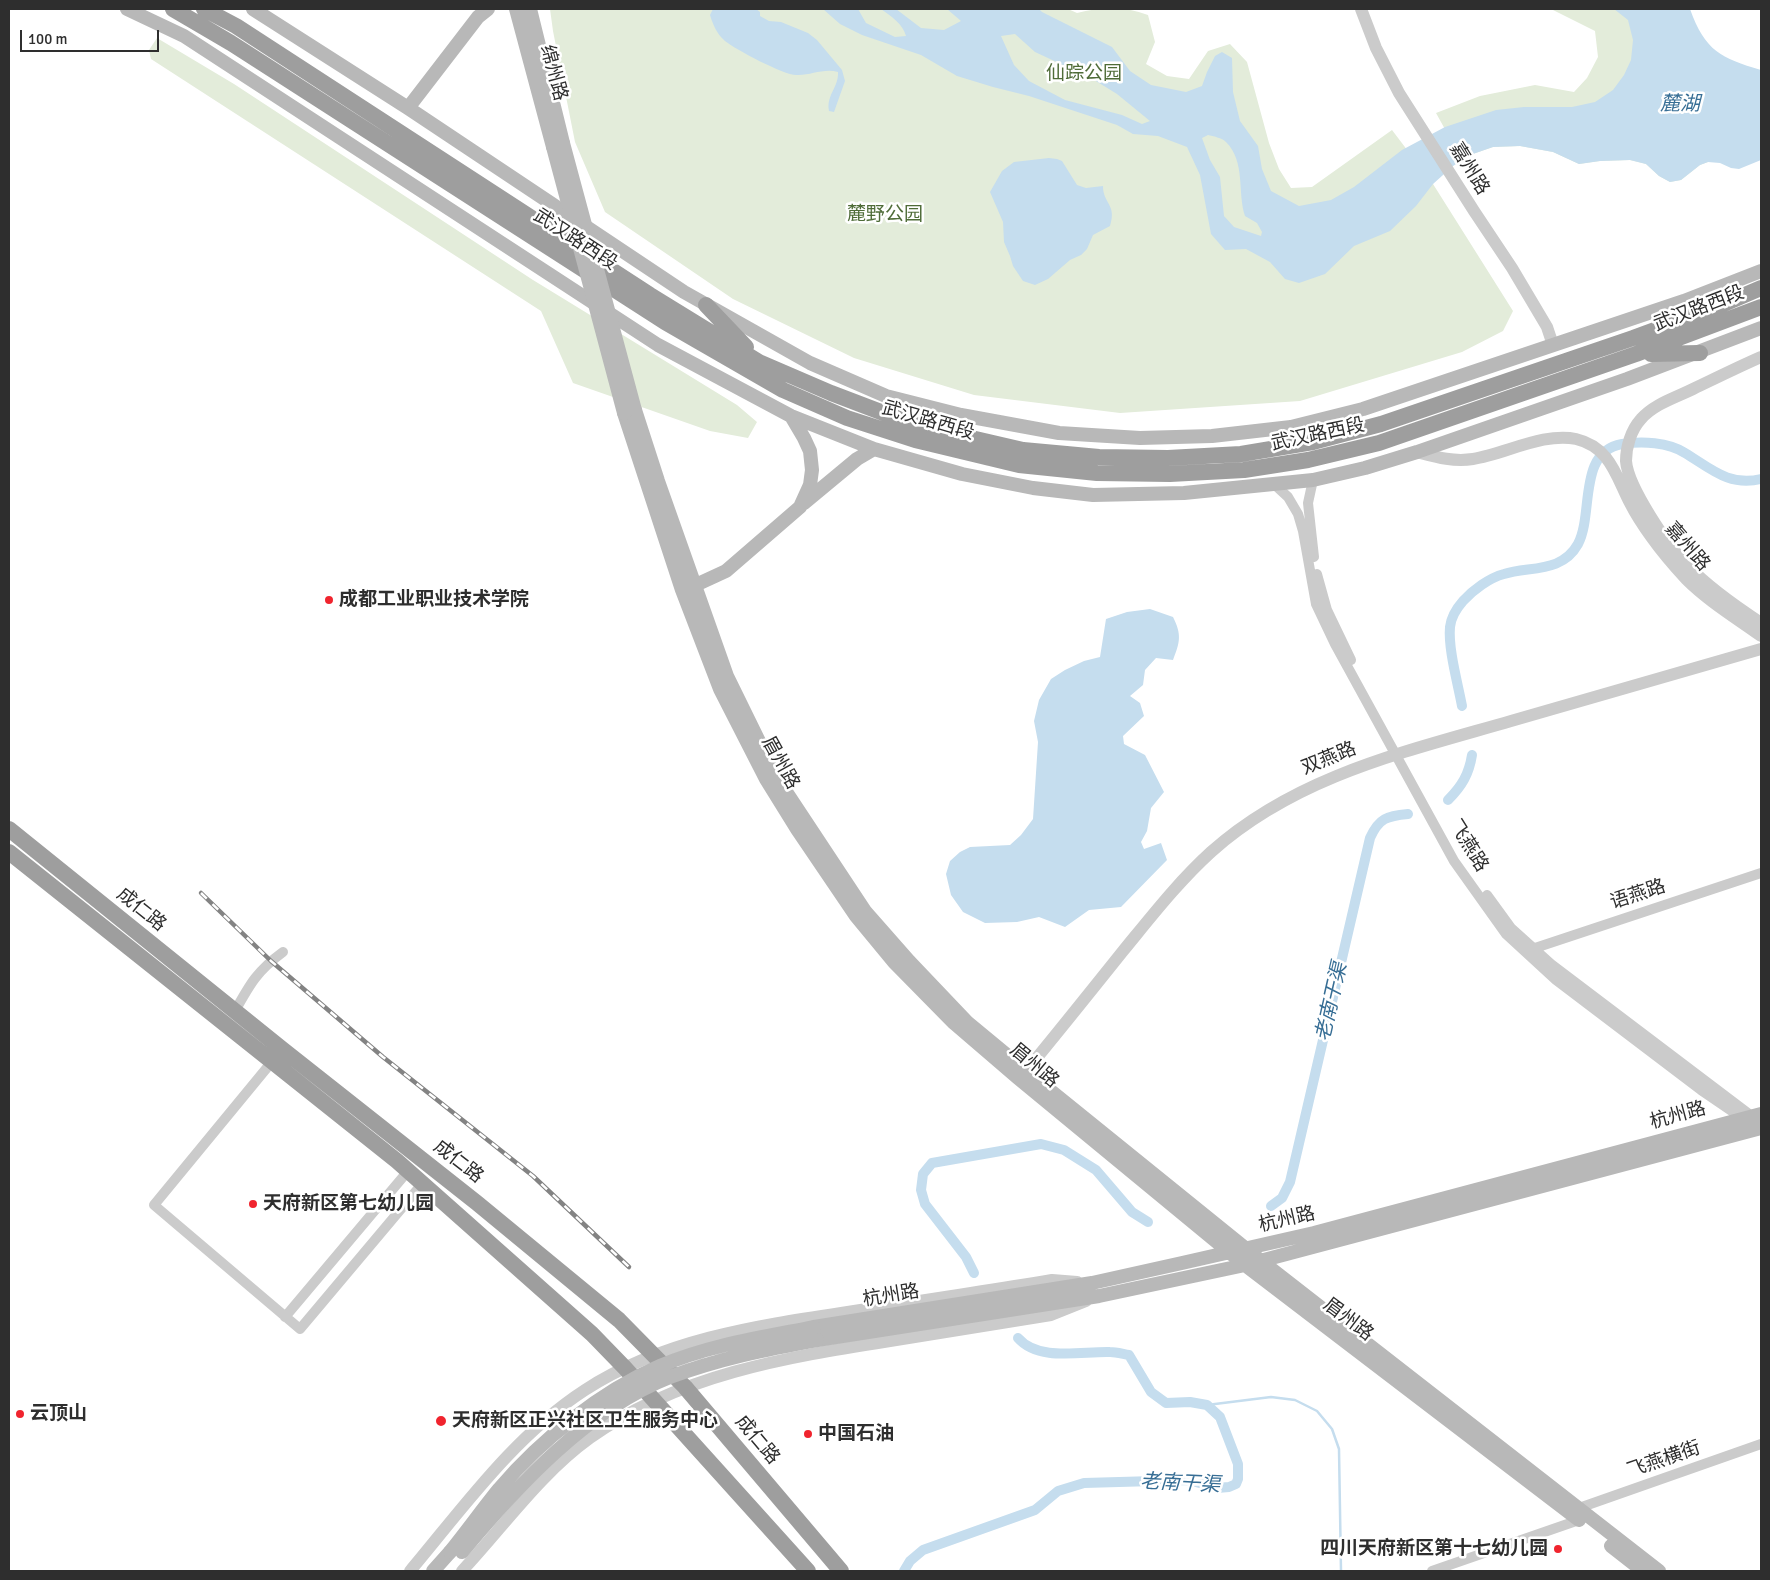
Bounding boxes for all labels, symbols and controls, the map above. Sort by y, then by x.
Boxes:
scale bar [22,20,161,52]
text: 100 m [28,30,68,48]
street label: 绵州路 [535,43,571,103]
park label: 仙踪公园 [1046,63,1122,85]
water label: 麓湖 [1660,93,1700,117]
street label: 嘉州路 [1444,139,1494,199]
park label: 麓野公园 [847,204,923,226]
street label: 武汉路西段 [529,205,621,275]
street label: 武汉路西段 [1651,281,1747,337]
street label: 武汉路西段 [879,397,977,445]
street label: 武汉路西段 [1269,414,1367,456]
street label: 嘉州路 [1660,518,1714,576]
place label: 成都工业职业技术学院 [339,589,529,611]
marker: 成都工业职业技术学院 [323,594,335,606]
street label: 眉州路 [756,733,804,793]
street label: 双燕路 [1298,738,1360,780]
street label: 飞燕路 [1443,816,1493,876]
street label: 语燕路 [1607,875,1669,915]
street label: 成仁路 [112,883,170,937]
water label: 老南干渠 [1311,960,1353,1044]
street label: 眉州路 [1005,1039,1063,1093]
street label: 杭州路 [1648,1098,1708,1134]
street label: 成仁路 [429,1135,487,1189]
place label: 天府新区第七幼儿园 [263,1193,434,1215]
marker: 天府新区第七幼儿园 [247,1198,259,1210]
street label: 杭州路 [1257,1202,1317,1238]
street label: 杭州路 [861,1280,921,1312]
street label: 眉州路 [1318,1294,1378,1346]
place label: 云顶山 [30,1403,87,1425]
marker: 云顶山 [14,1408,26,1420]
place label: 天府新区正兴社区卫生服务中心 [452,1410,718,1432]
street label: 成仁路 [730,1411,784,1469]
marker: 天府新区正兴社区卫生服务中心 [434,1414,448,1428]
place label: 中国石油 [818,1423,894,1445]
marker: 中国石油 [802,1428,814,1440]
street label: 飞燕横街 [1624,1437,1704,1483]
water label: 老南干渠 [1139,1470,1221,1498]
place label: 四川天府新区第十七幼儿园 [1320,1538,1548,1560]
marker: 四川天府新区第十七幼儿园 [1552,1543,1564,1555]

